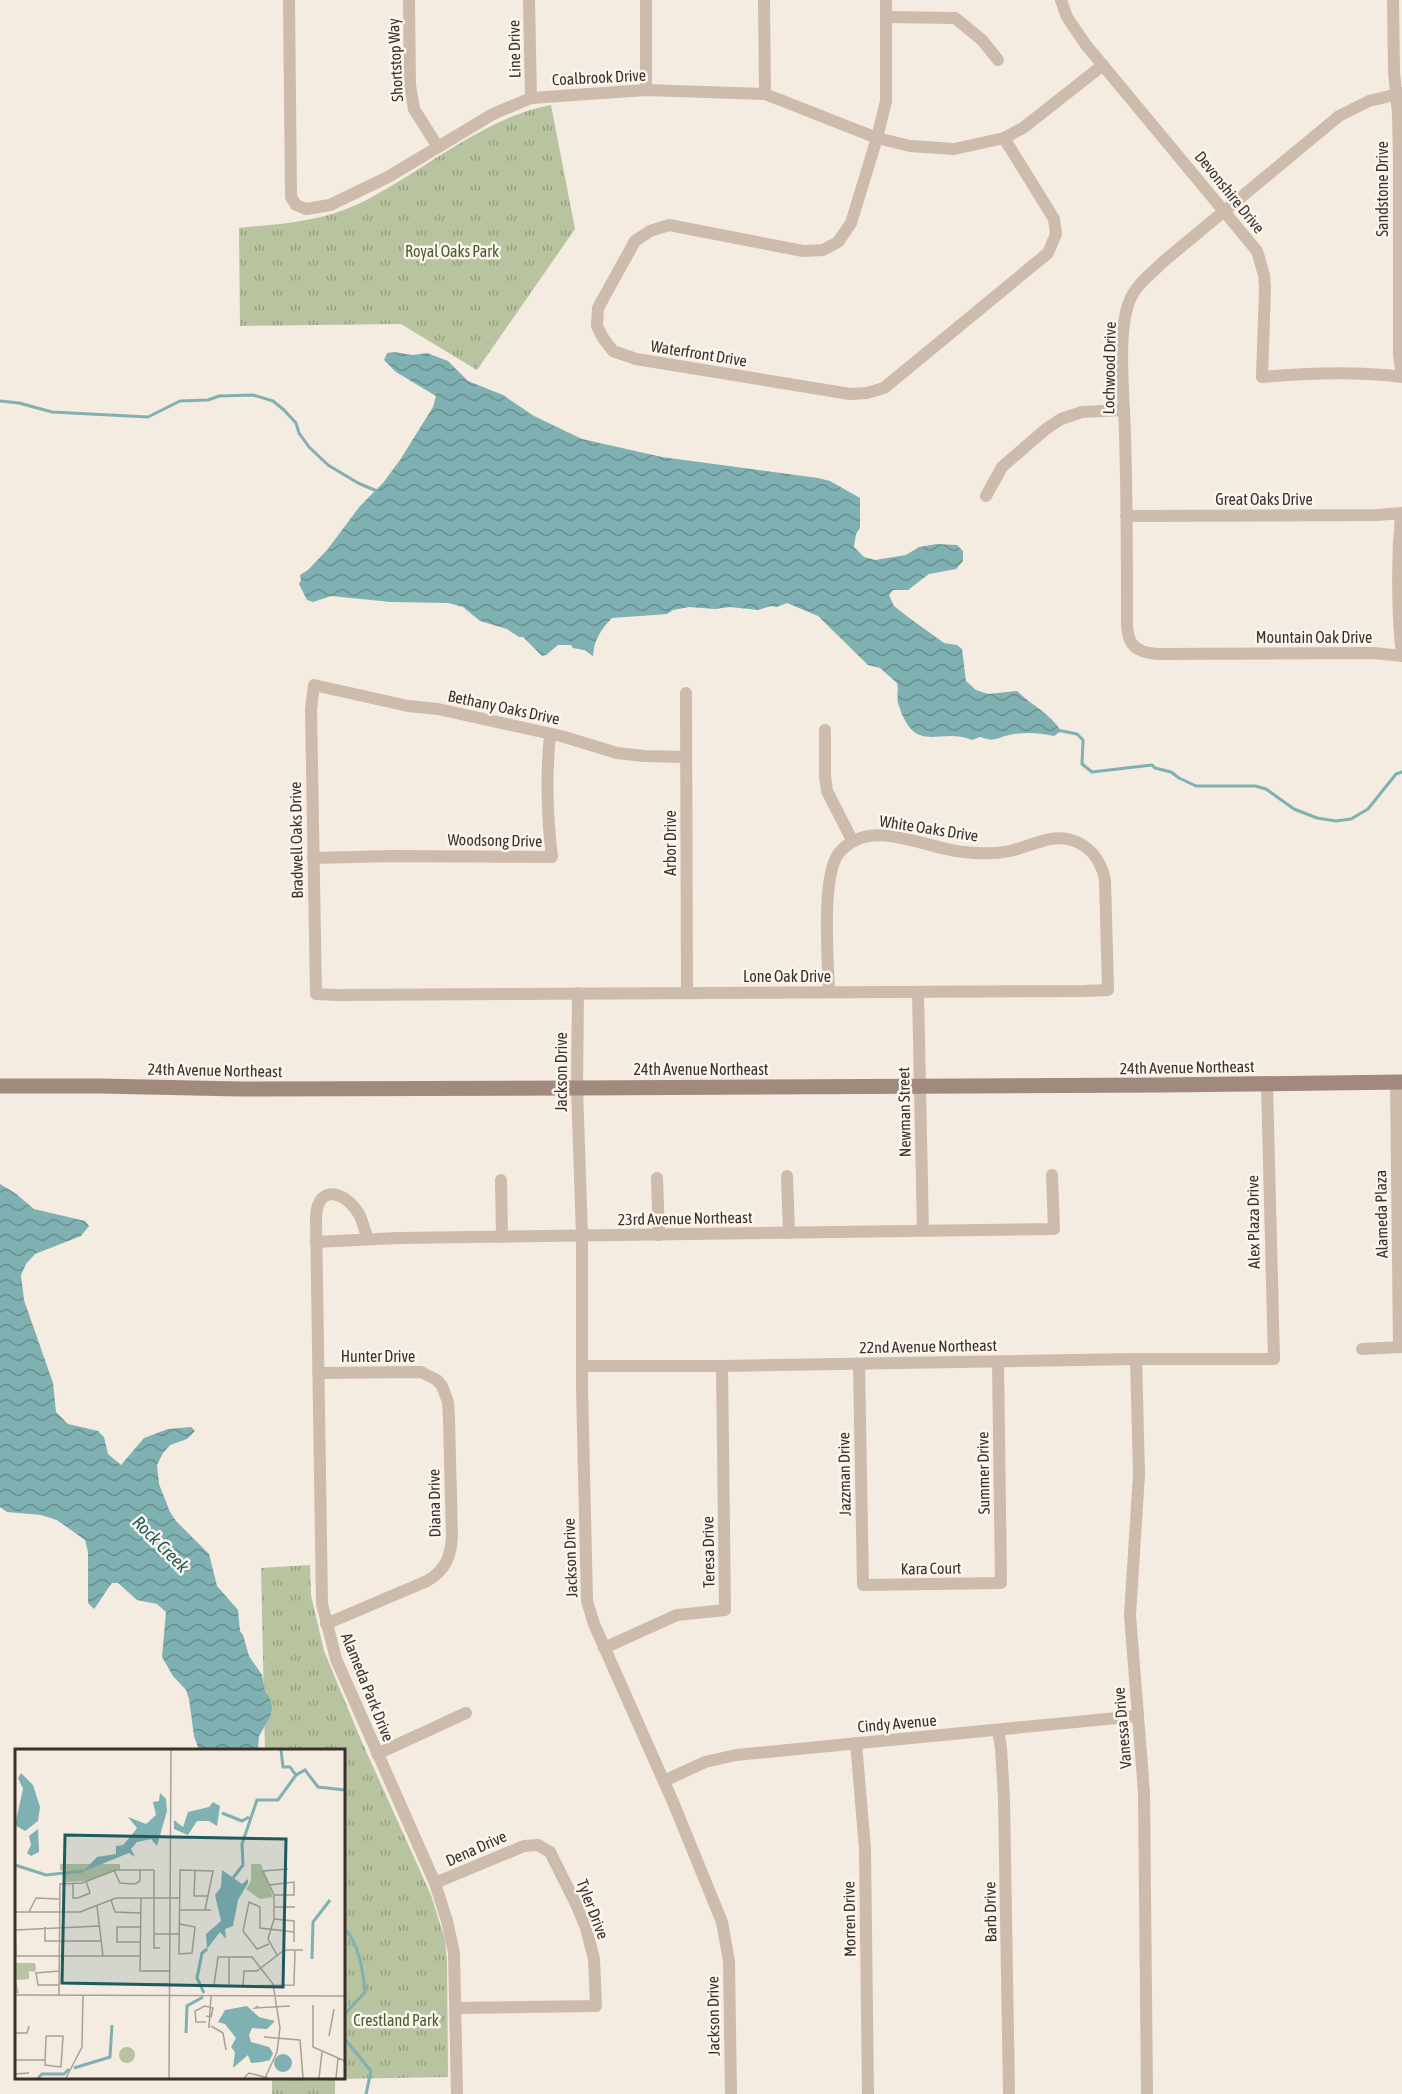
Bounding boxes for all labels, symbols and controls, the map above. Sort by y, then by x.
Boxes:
street label: Shortstop Way [384,17,407,102]
street label: Line Drive [504,20,524,78]
street label: Coalbrook Drive [552,66,646,88]
street label: Sandstone Drive [1373,141,1391,237]
street label: Devonshire Drive [1192,147,1268,237]
park label: Royal Oaks Park [405,242,499,261]
street label: Lochwood Drive [1099,322,1119,414]
street label: Waterfront Drive [650,337,748,369]
street label: Great Oaks Drive [1215,490,1313,508]
street label: Mountain Oak Drive [1256,628,1372,646]
street label: Bethany Oaks Drive [446,686,562,729]
street label: Bradwell Oaks Drive [286,781,306,899]
street label: Arbor Drive [661,810,679,876]
street label: White Oaks Drive [878,811,980,845]
street label: Woodsong Drive [447,830,543,851]
street label: Lone Oak Drive [743,967,831,985]
street label: Jackson Drive [552,1032,570,1112]
street label: 24th Avenue Northeast [1119,1057,1255,1077]
street label: 24th Avenue Northeast [147,1060,283,1080]
street label: 24th Avenue Northeast [634,1060,769,1078]
street label: Newman Street [894,1066,914,1157]
street label: Alameda Plaza [1371,1170,1391,1258]
street label: Alex Plaza Drive [1243,1175,1263,1269]
street label: 23rd Avenue Northeast [617,1208,753,1228]
street label: 22nd Avenue Northeast [859,1336,997,1356]
street label: Hunter Drive [341,1347,415,1365]
street label: Summer Drive [973,1431,993,1515]
street label: Jazzman Drive [834,1432,854,1516]
street label: Diana Drive [424,1469,444,1537]
water label: Rock Creek [128,1511,194,1577]
street label: Teresa Drive [698,1516,718,1588]
street label: Jackson Drive [560,1518,580,1598]
street label: Kara Court [901,1558,962,1578]
street label: Alameda Park Drive [338,1630,398,1744]
street label: Vanessa Drive [1109,1686,1135,1770]
street label: Cindy Avenue [857,1711,937,1736]
inset map [15,1749,345,2079]
street label: Dena Drive [443,1827,509,1869]
street label: Tyler Drive [573,1877,613,1942]
street label: Morren Drive [839,1881,859,1957]
street label: Barb Drive [980,1882,1000,1942]
street label: Jackson Drive [703,1976,723,2056]
park label: Crestland Park [353,2011,439,2029]

